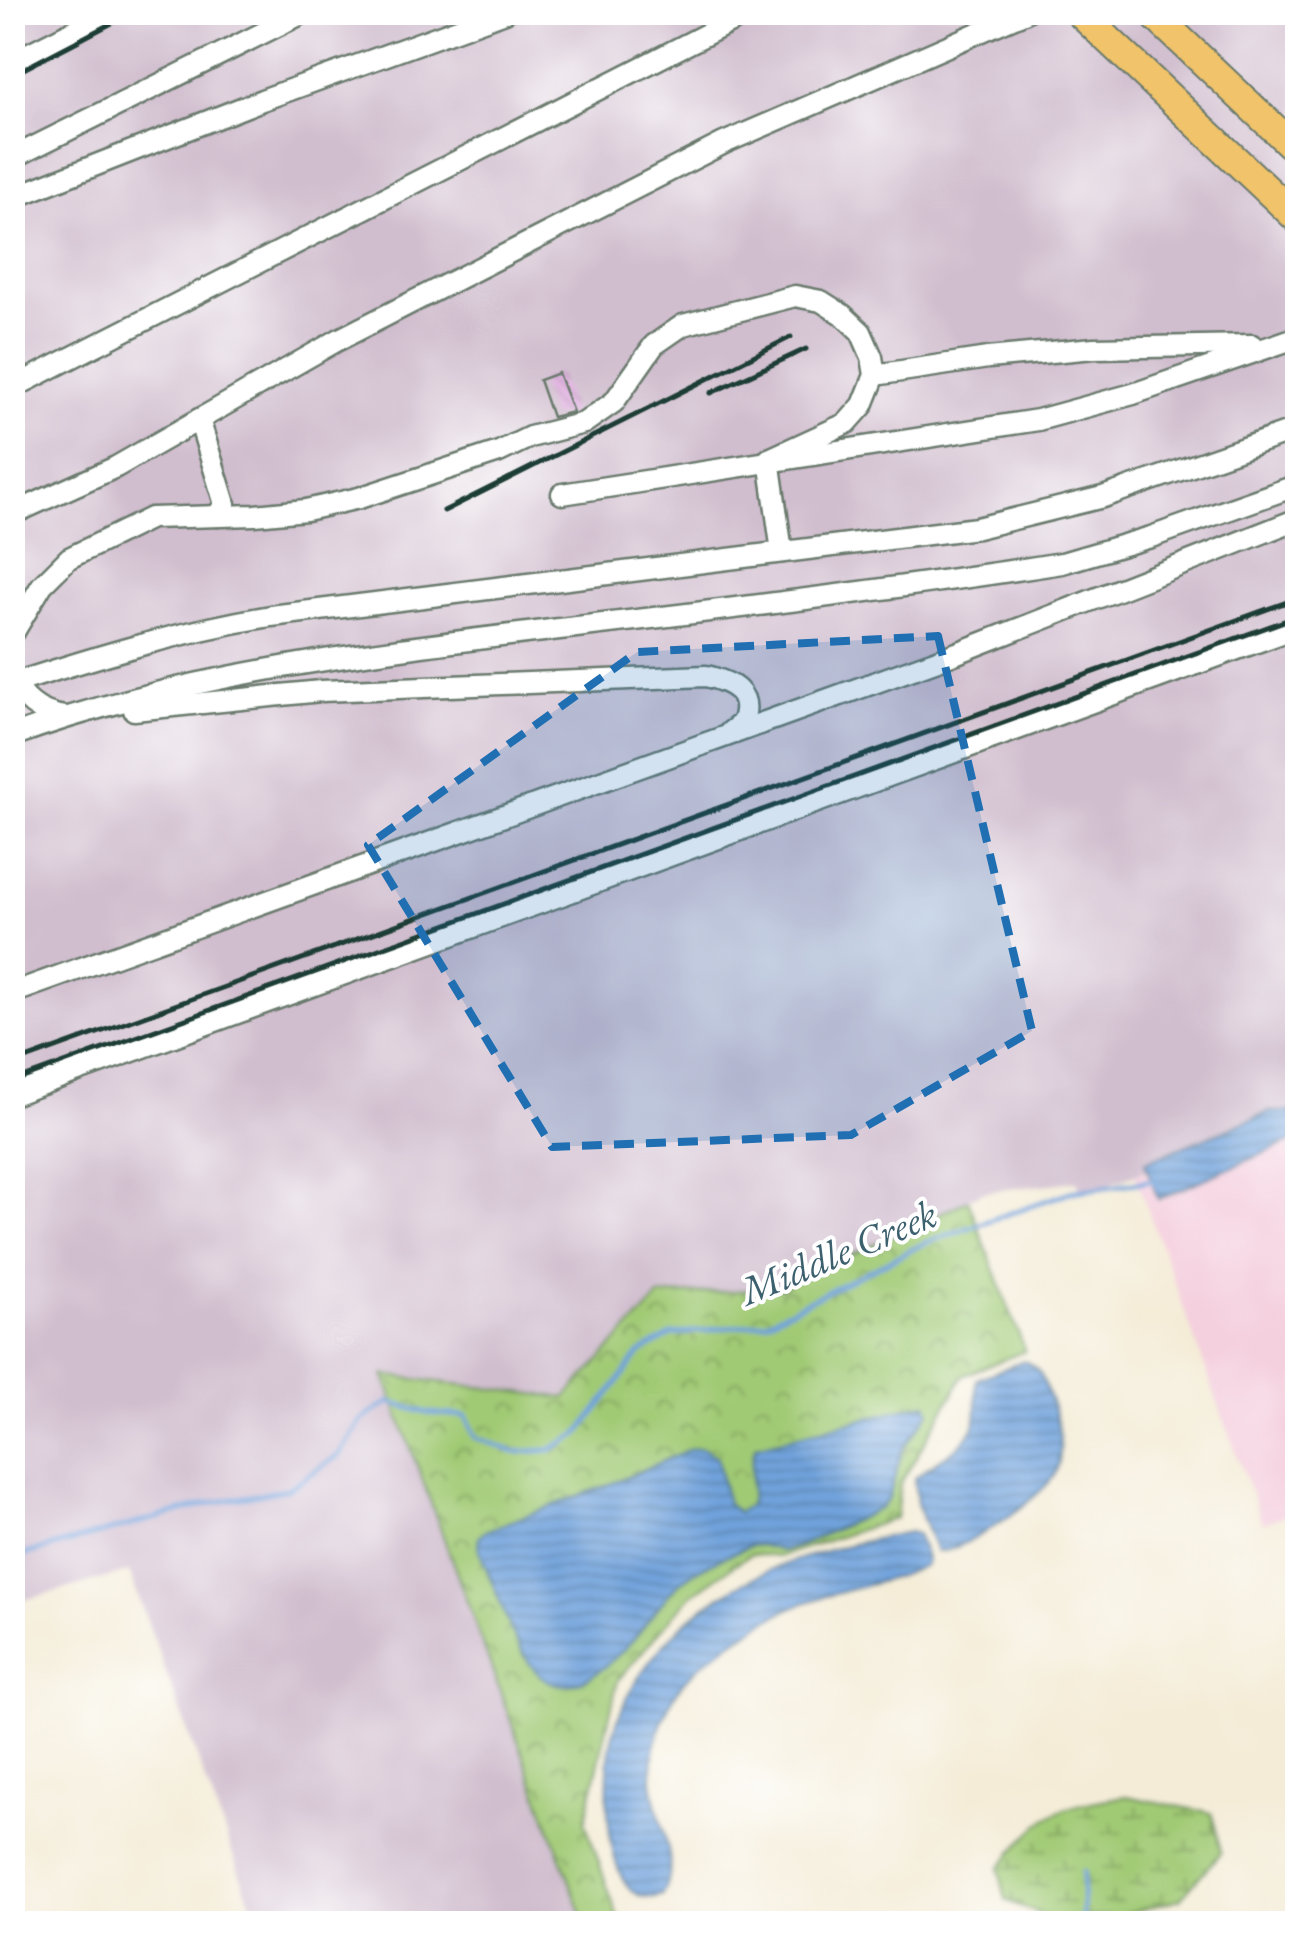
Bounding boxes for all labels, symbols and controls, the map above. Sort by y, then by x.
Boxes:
water label: Middle Creek [730,1187,944,1318]

